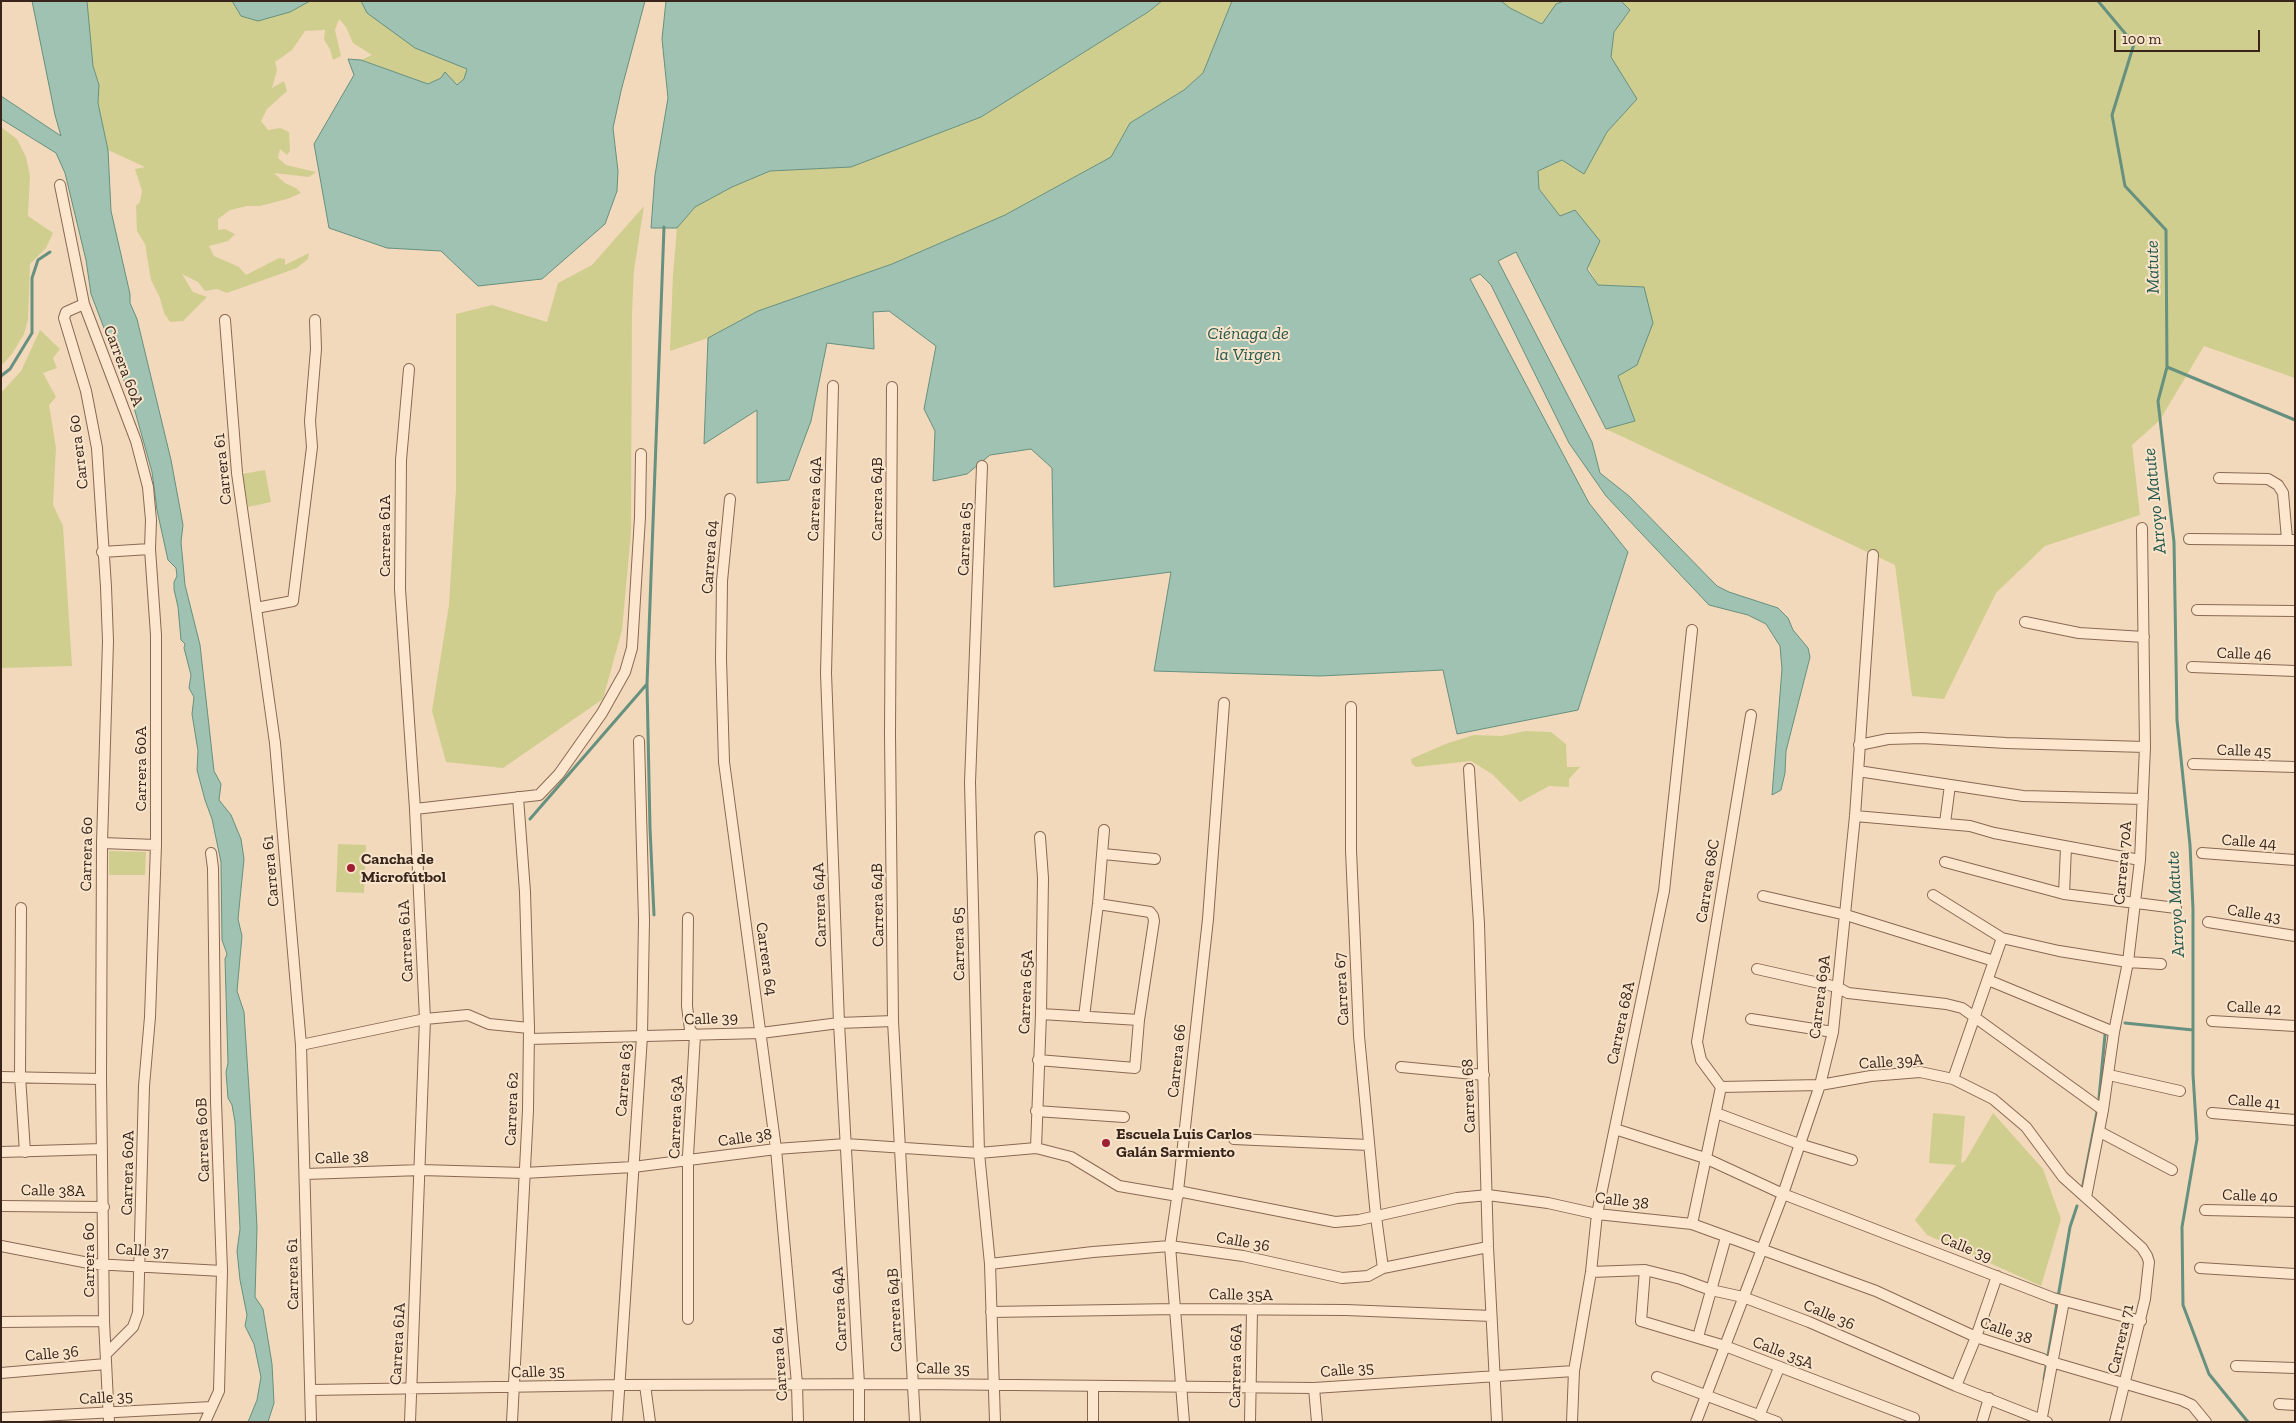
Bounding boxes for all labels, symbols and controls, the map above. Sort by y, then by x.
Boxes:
scale bar [2116,20,2262,52]
text: 100 m [2122,30,2161,48]
water label: Matute [2142,240,2164,294]
street label: Carrera 60A [99,323,147,409]
water label: Ciénaga de la Virgen [1207,323,1289,366]
street label: Carrera 60 [65,414,93,490]
street label: Carrera 61 [210,432,236,506]
water label: Arroyo Matute [2139,447,2171,555]
street label: Carrera 64A [804,456,826,542]
street label: Carrera 64B [867,457,887,541]
street label: Carrera 61A [375,495,395,577]
street label: Carrera 65 [954,502,976,576]
street label: Carrera 64 [698,519,722,595]
street label: Calle 46 [2216,643,2272,665]
street label: Carrera 60A [131,726,151,812]
street label: Calle 45 [2216,740,2272,762]
street label: Carrera 60 [77,816,97,892]
street label: Carrera 70A [2110,820,2136,906]
street label: Calle 44 [2221,831,2277,853]
street label: Carrera 61 [258,834,284,908]
street label: Carrera 68C [1692,838,1724,924]
place label: Cancha de Microfútbol [361,849,446,887]
water label: Arroyo Matute [2162,850,2190,958]
marker: Cancha de Microfútbol [345,862,357,874]
street label: Carrera 64A [809,862,831,948]
street label: Carrera 64B [868,863,888,947]
street label: Carrera 61A [394,899,418,983]
street label: Calle 43 [2226,900,2282,928]
street label: Carrera 65 [949,907,969,981]
street label: Carrera 64 [751,921,781,997]
street label: Carrera 65A [1015,950,1037,1034]
street label: Carrera 67 [1330,952,1354,1026]
street label: Carrera 69A [1805,954,1835,1040]
street label: Carrera 68A [1603,980,1639,1066]
street label: Calle 42 [2226,997,2282,1019]
street label: Calle 39 [684,1008,738,1030]
street label: Carrera 66 [1164,1023,1190,1099]
street label: Carrera 63 [612,1043,636,1117]
street label: Calle 39A [1858,1050,1924,1074]
street label: Carrera 68 [1458,1059,1480,1133]
street label: Carrera 62 [501,1072,523,1146]
street label: Carrera 63A [665,1075,687,1159]
street label: Calle 41 [2227,1091,2281,1113]
street label: Carrera 60B [192,1097,214,1183]
place label: Escuela Luis Carlos Galán Sarmiento [1116,1124,1252,1162]
street label: Calle 38 [717,1125,773,1151]
street label: Carrera 60A [118,1130,138,1216]
marker: Escuela Luis Carlos Galán Sarmiento [1100,1137,1112,1149]
street label: Calle 38 [315,1147,369,1169]
street label: Calle 38A [21,1181,85,1201]
street label: Calle 40 [2222,1185,2278,1207]
street label: Calle 38 [1594,1188,1650,1214]
street label: Carrera 60 [79,1223,99,1297]
street label: Calle 36 [1215,1228,1271,1256]
street label: Calle 39 [1937,1229,1995,1267]
street label: Carrera 61 [283,1238,303,1310]
street label: Calle 37 [115,1240,169,1262]
street label: Carrera 64A [828,1266,852,1352]
street label: Carrera 64B [883,1268,907,1352]
street label: Calle 35A [1209,1285,1273,1305]
street label: Calle 36 [1800,1296,1858,1334]
street label: Carrera 61A [386,1302,410,1386]
street label: Carrera 71 [2104,1302,2138,1376]
street label: Calle 38 [1977,1313,2035,1349]
street label: Carrera 66A [1226,1324,1246,1408]
street label: Carrera 64 [768,1326,792,1402]
street label: Calle 35A [1750,1333,1816,1373]
street label: Calle 36 [24,1342,80,1366]
street label: Calle 35 [1319,1358,1375,1382]
street label: Calle 35 [916,1359,970,1379]
street label: Calle 35 [511,1361,565,1383]
street label: Calle 35 [79,1387,133,1409]

